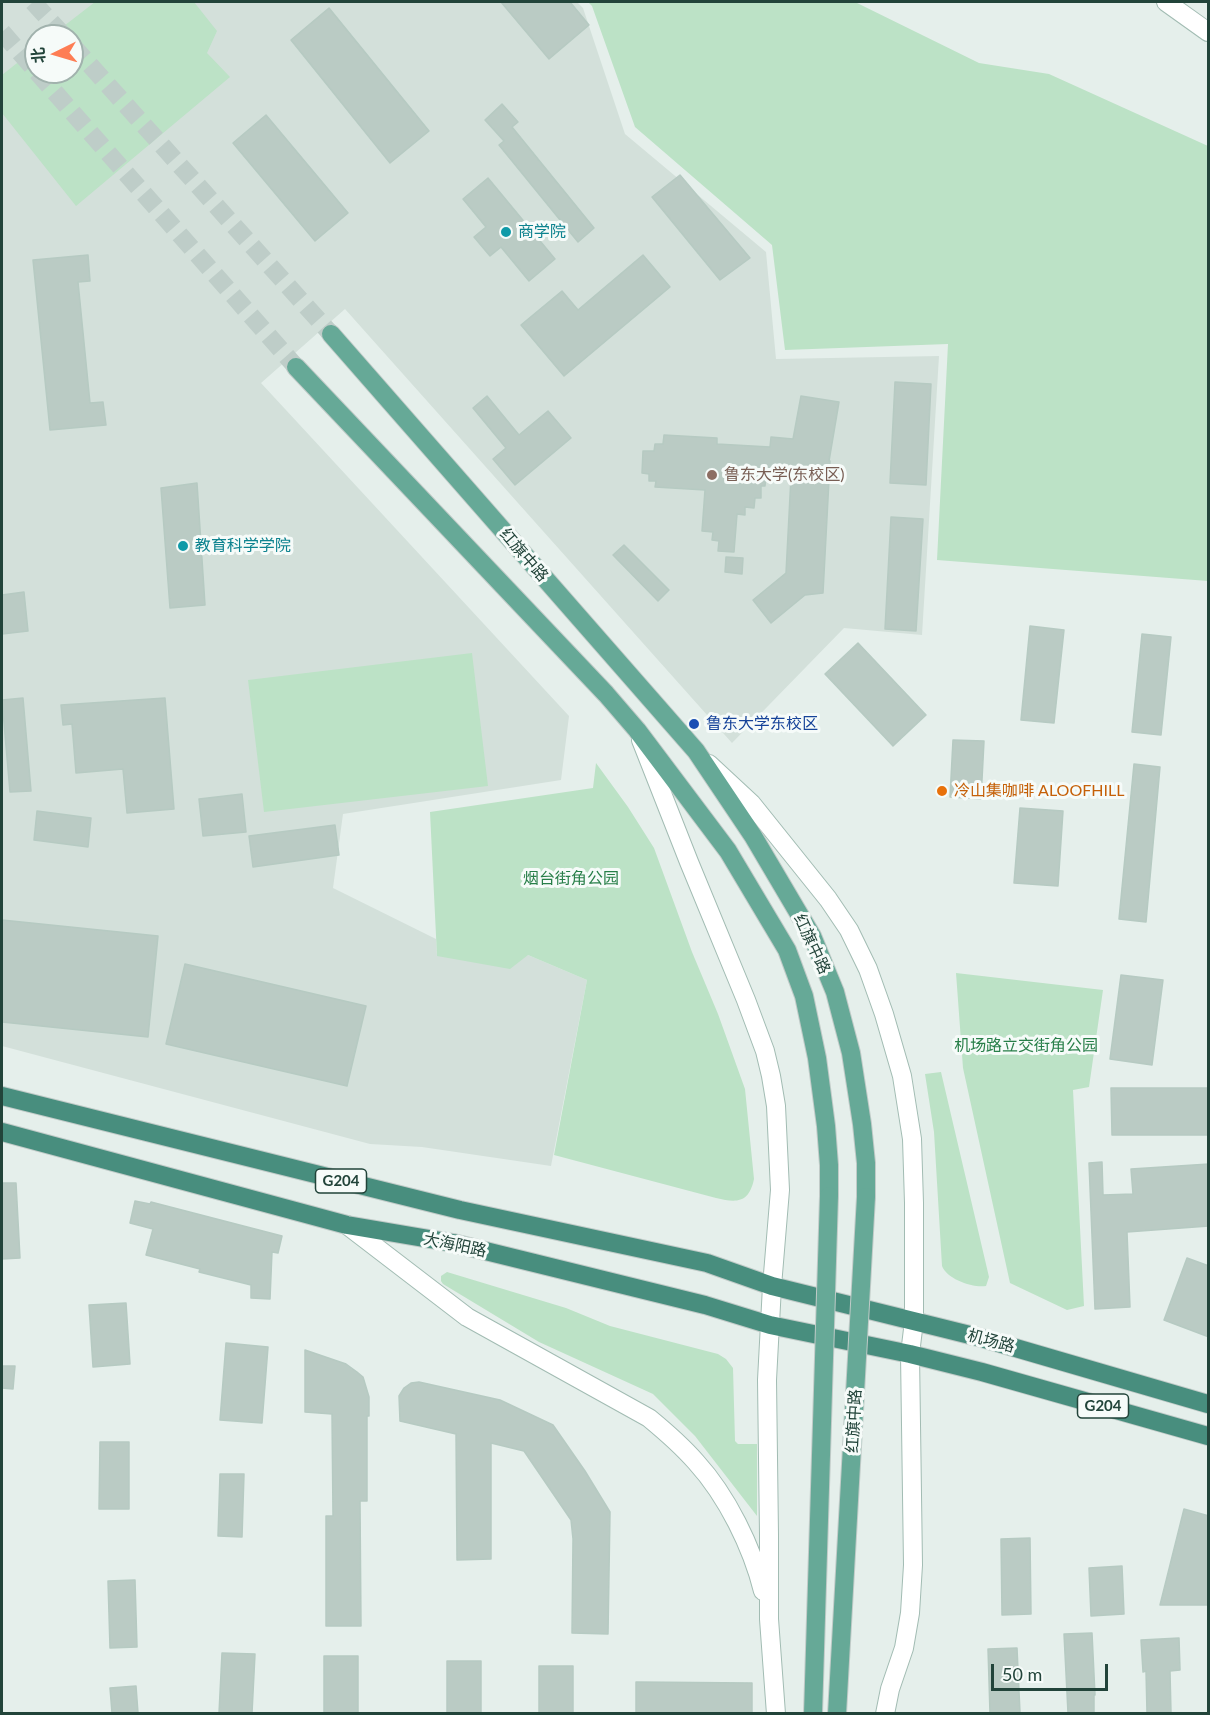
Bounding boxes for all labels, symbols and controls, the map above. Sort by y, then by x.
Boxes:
north arrow [24,24,84,84]
text: 北 [27,47,48,64]
place label: 商学院 [518,222,566,242]
marker: 商学院 [499,225,513,239]
place label: 鲁东大学(东校区) [724,465,845,485]
marker: 鲁东大学(东校区) [705,468,719,482]
street label: 红旗中路 [496,525,552,585]
place label: 教育科学学院 [195,536,291,556]
marker: 教育科学学院 [176,539,190,553]
place label: 鲁东大学东校区 [706,714,818,734]
marker: 鲁东大学东校区 [687,717,701,731]
place label: 冷山集咖啡 ALOOFHILL [954,781,1124,801]
marker: 冷山集咖啡 ALOOFHILL [935,784,949,798]
park label: 烟台街角公园 [523,869,619,889]
street label: 红旗中路 [790,911,834,977]
park label: 机场路立交街角公园 [954,1036,1098,1056]
road number: G204 [316,1169,366,1193]
street label: 大海阳路 [422,1229,488,1261]
street label: 机场路 [965,1326,1017,1356]
street label: 红旗中路 [843,1389,865,1453]
road number: G204 [1078,1394,1128,1418]
scale bar [994,1652,1111,1690]
text: 50 m [1002,1663,1042,1685]

